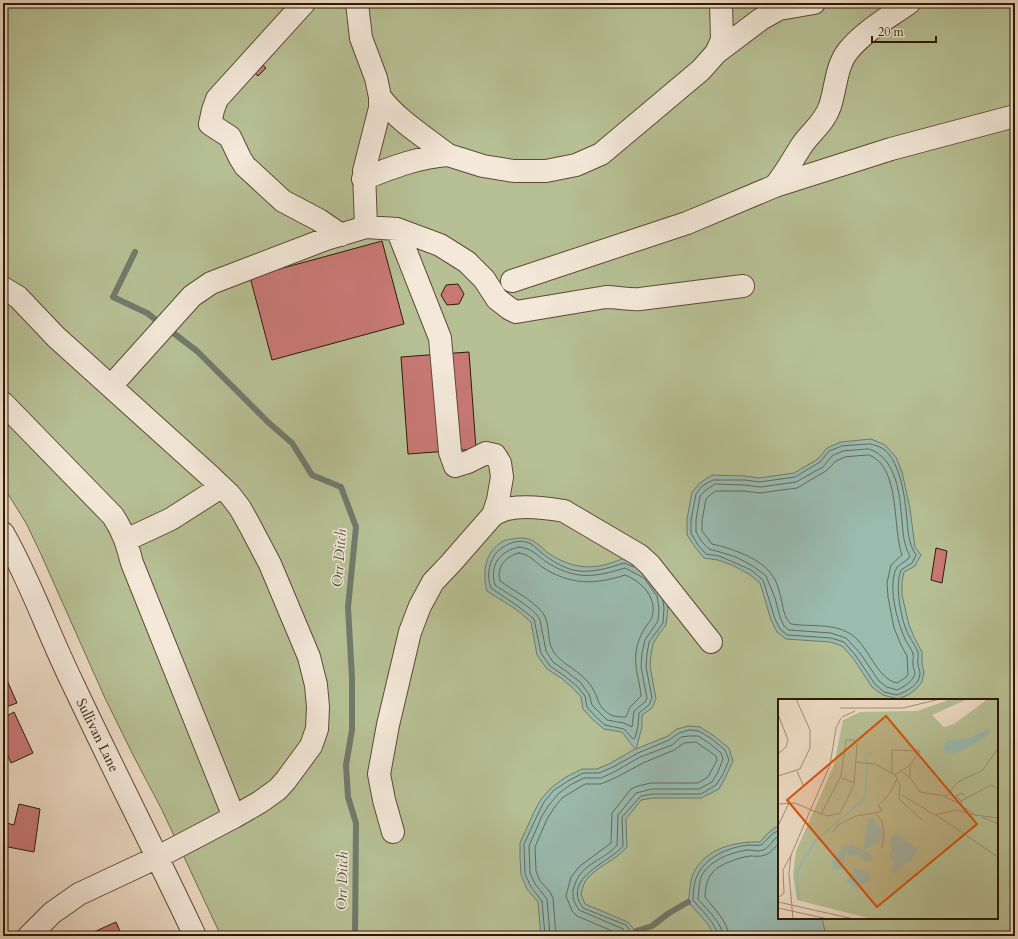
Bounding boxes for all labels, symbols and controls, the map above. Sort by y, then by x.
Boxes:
scale bar [872,18,936,44]
text: 20 m [878,24,905,40]
water label: Orr Ditch [327,527,351,588]
street label: Sullivan Lane [72,695,124,775]
inset map [778,699,998,919]
water label: Orr Ditch [331,851,353,910]

